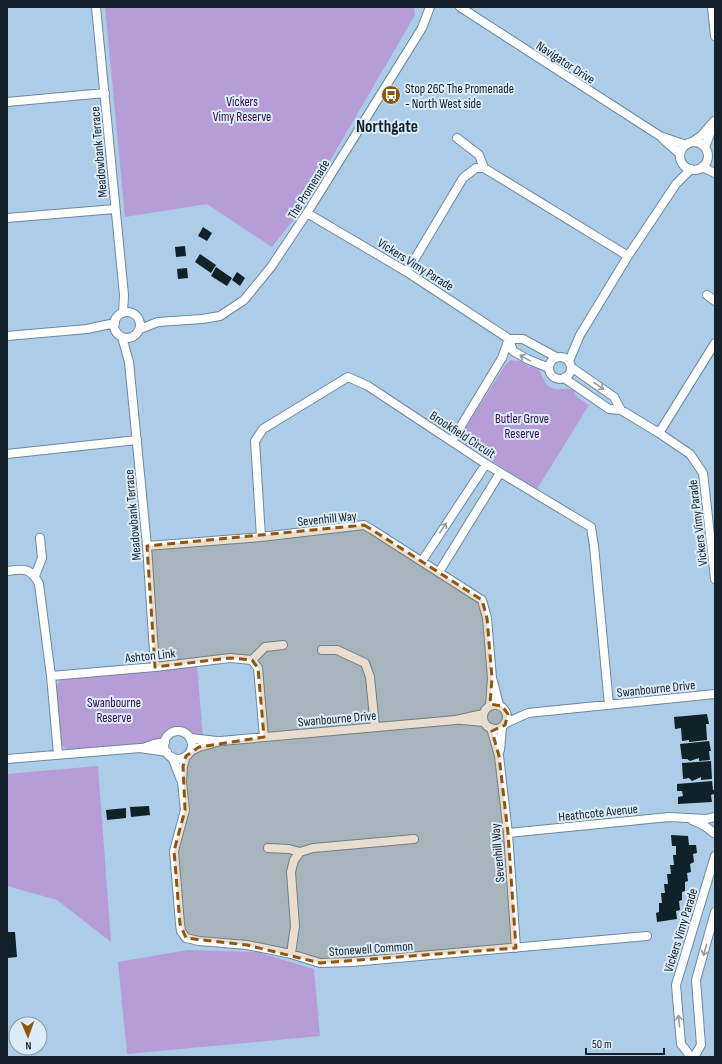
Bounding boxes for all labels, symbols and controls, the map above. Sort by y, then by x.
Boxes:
street label: Navigator Drive [533,38,598,88]
place label: Stop 26C The Promenade - North West side [405,81,514,112]
bus stop icon: Stop 26C The Promenade - North West side [380,84,402,106]
park label: Vickers Vimy Reserve [213,94,271,125]
street label: Meadowbank Terrace [87,106,111,198]
district label: Northgate [356,117,418,137]
street label: The Promenade [284,157,333,222]
street label: Vickers Vimy Parade [374,235,457,295]
one-way arrow [519,353,531,361]
one-way arrow [593,382,604,390]
street label: Brookfield Circuit [427,408,498,462]
park label: Butler Grove Reserve [495,411,549,442]
street label: Meadowbank Terrace [121,469,145,561]
street label: Vickers Vimy Parade [685,479,711,567]
street label: Sevenhill Way [297,508,357,530]
one-way arrow [439,523,447,534]
street label: Ashton Link [123,645,176,667]
street label: Swanbourne Drive [616,677,696,701]
park label: Swanbourne Reserve [87,695,141,726]
street label: Swanbourne Drive [297,708,377,730]
street label: Heathcote Avenue [558,801,639,825]
street label: Sevenhill Way [487,823,509,883]
street label: Vickers Vimy Parade [661,886,701,974]
street label: Stonewell Common [329,938,414,960]
one-way arrow [700,943,708,956]
one-way arrow [676,1015,683,1028]
north arrow [8,1016,48,1056]
scale bar [586,1030,664,1056]
text: 50 m [592,1037,612,1052]
text: N [25,1039,31,1052]

